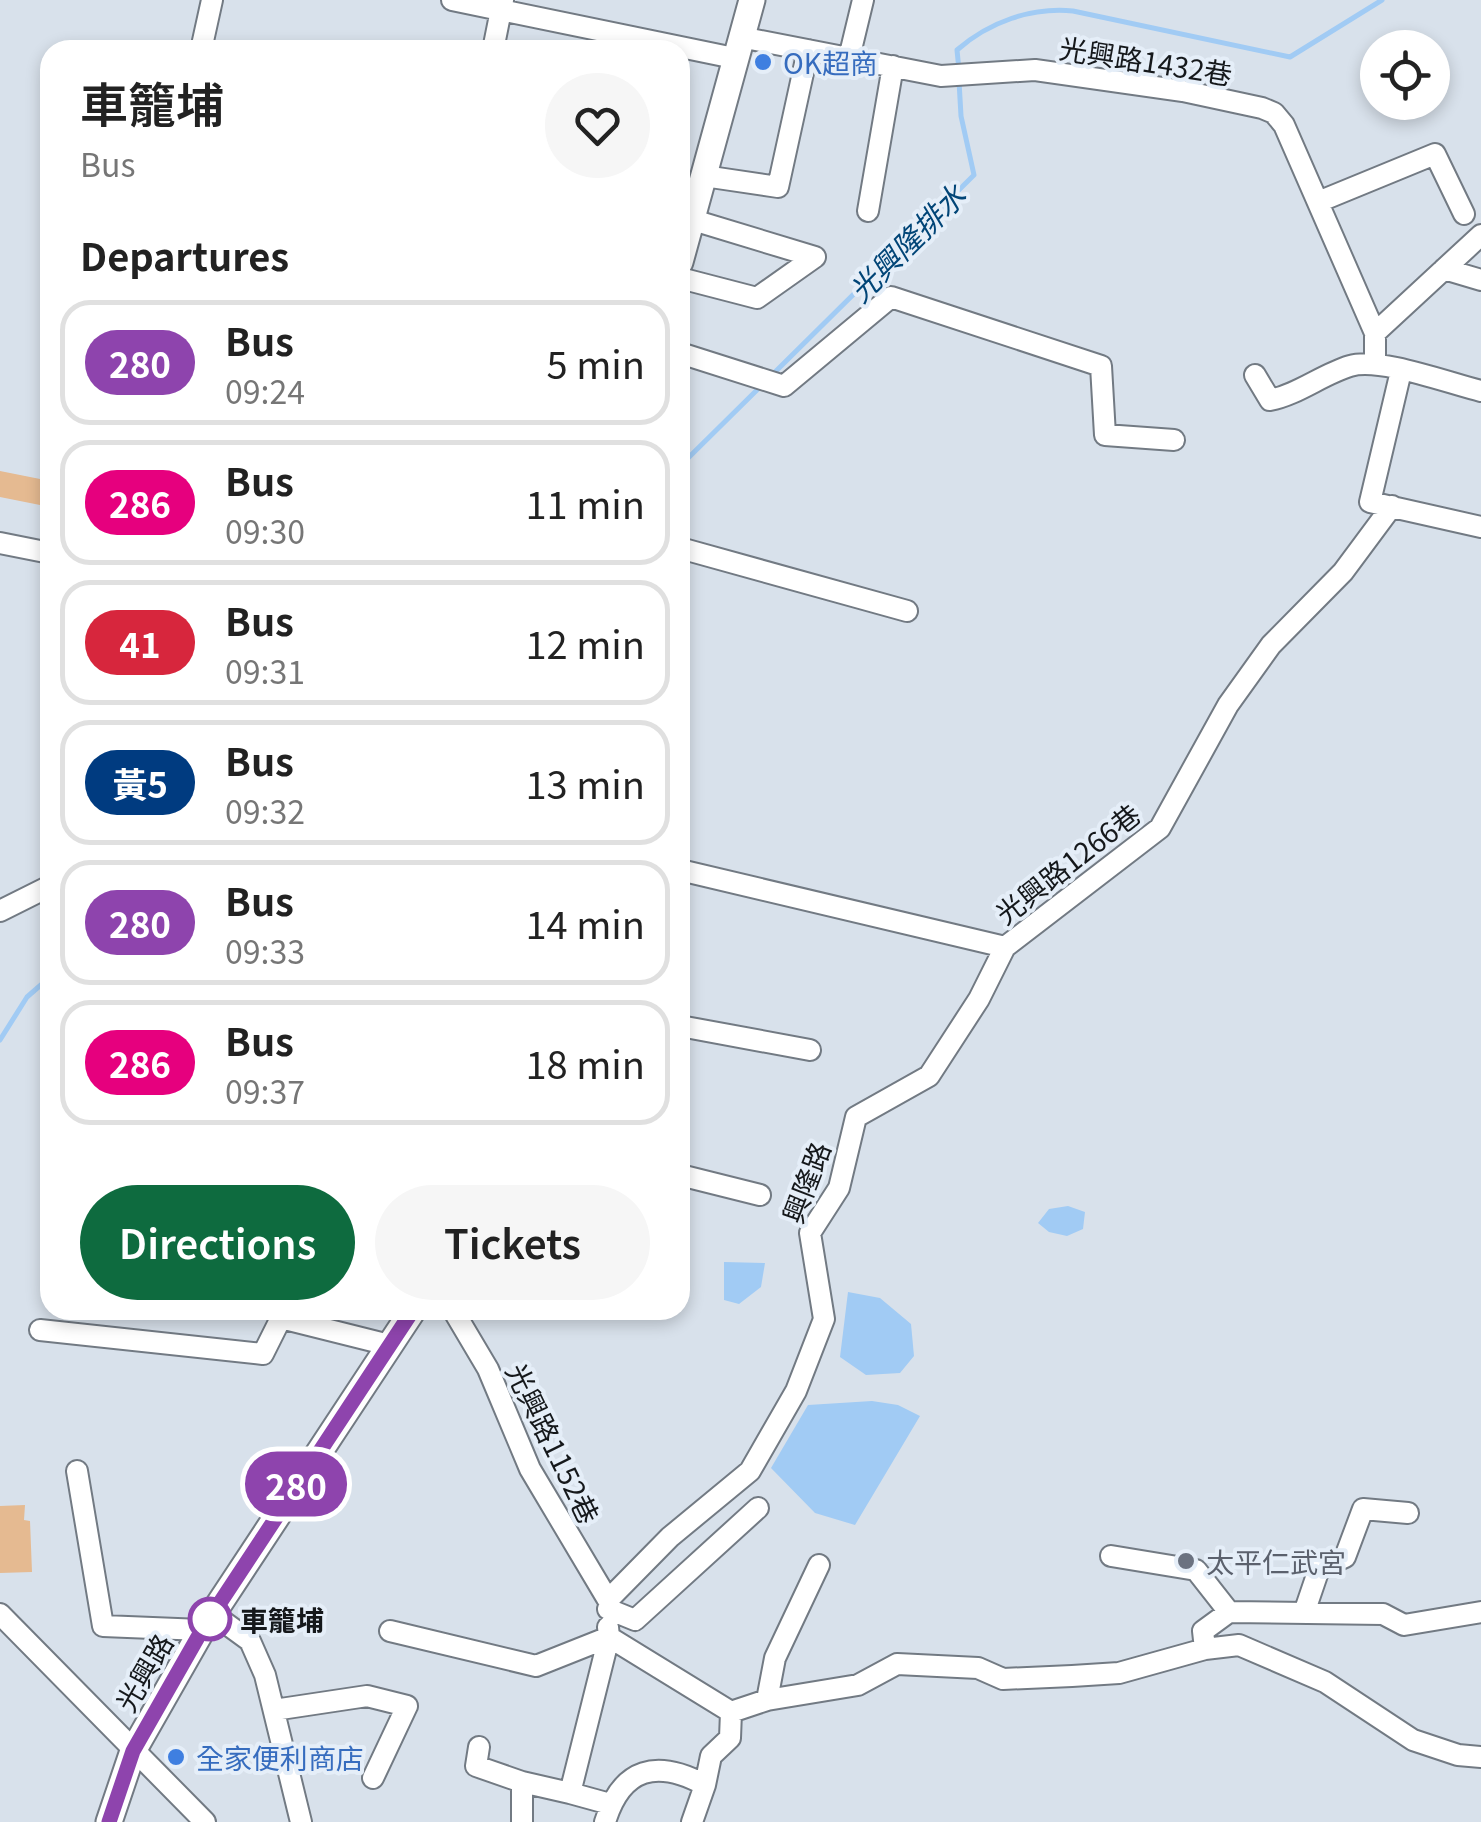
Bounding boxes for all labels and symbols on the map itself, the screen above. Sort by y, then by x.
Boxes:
street label: 光興路1432巷 [1057,27,1235,93]
place label: OK超商 [783,42,878,82]
marker: OK超商 [752,51,774,73]
water label: 光興隆排水 [837,172,976,311]
street label: 光興路1266巷 [986,794,1148,932]
street label: 興隆路 [771,1136,839,1228]
street label: 光興路1152巷 [498,1356,610,1530]
line badge: 280 [238,1452,354,1516]
place label: 太平仁武宮 [1206,1541,1346,1581]
marker: 太平仁武宮 [1175,1550,1197,1572]
marker: 車籠埔 [189,1598,231,1640]
place label: 車籠埔 [240,1599,324,1639]
street label: 光興路 [105,1626,181,1718]
place label: 全家便利商店 [196,1737,364,1777]
marker: 全家便利商店 [165,1746,187,1768]

